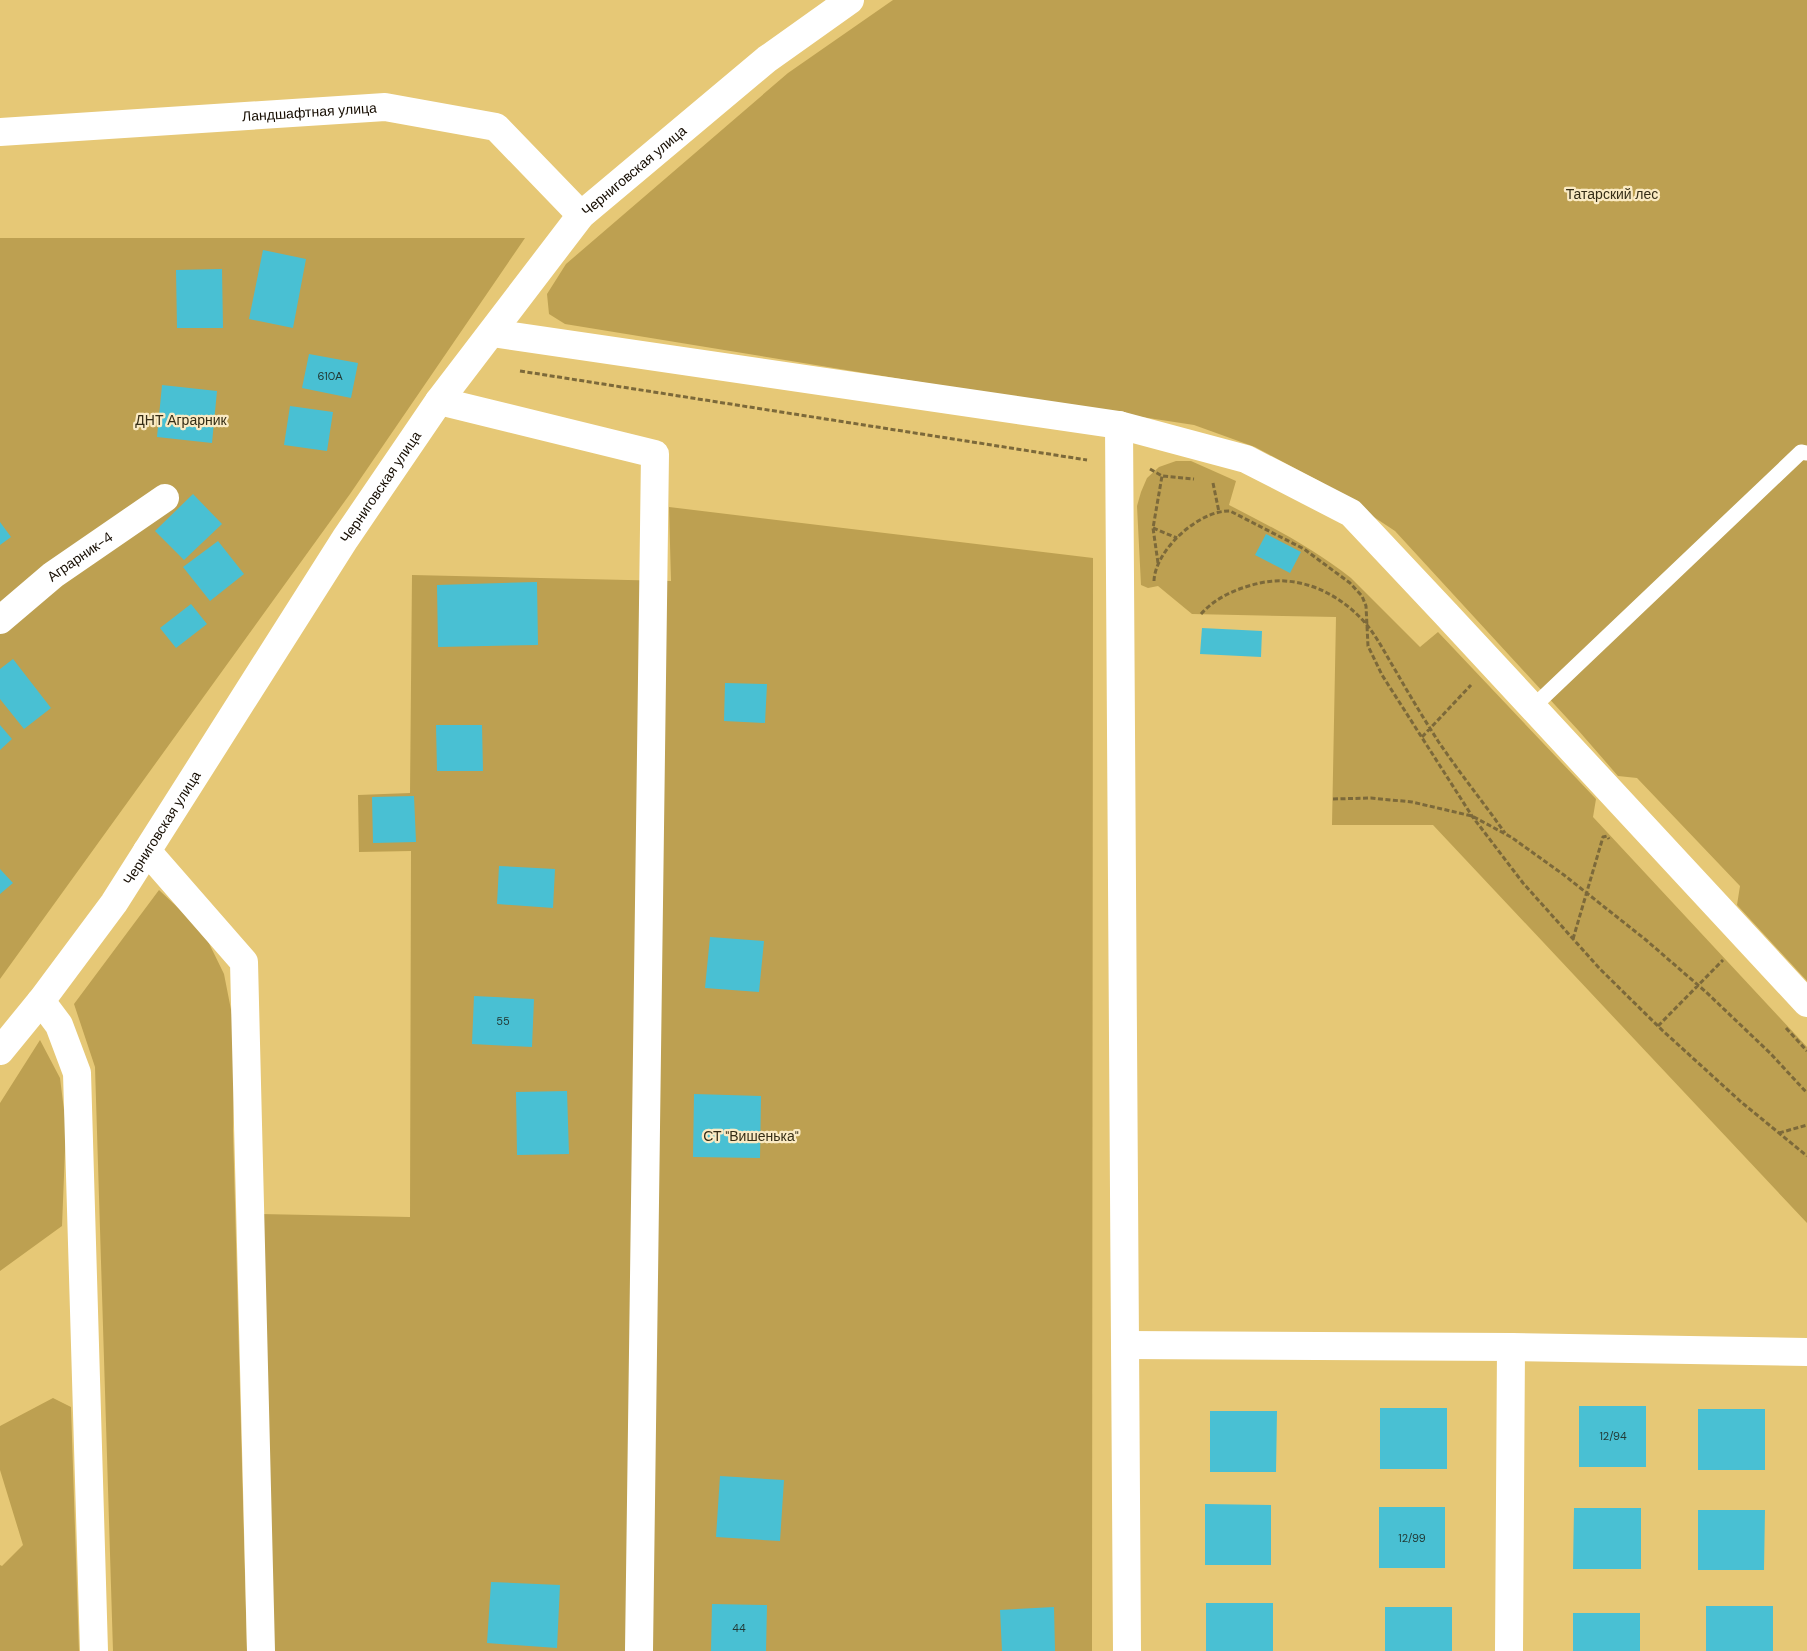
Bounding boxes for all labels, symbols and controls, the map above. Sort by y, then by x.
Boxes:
street label: Ландшафтная улица [241,99,377,125]
street label: Черниговская улица [578,121,690,220]
park label: Татарский лес [1566,185,1658,203]
house number: 610А [317,369,343,383]
park label: ДНТ Аграрник [135,411,228,429]
street label: Черниговская улица [336,427,425,546]
street label: Аграрник-4 [43,527,116,585]
street label: Черниговская улица [119,767,205,888]
house number: 55 [496,1014,510,1028]
park label: СТ "Вишенька" [703,1127,799,1145]
house number: 12/94 [1599,1429,1627,1443]
house number: 12/99 [1398,1531,1426,1545]
house number: 44 [732,1621,746,1635]

